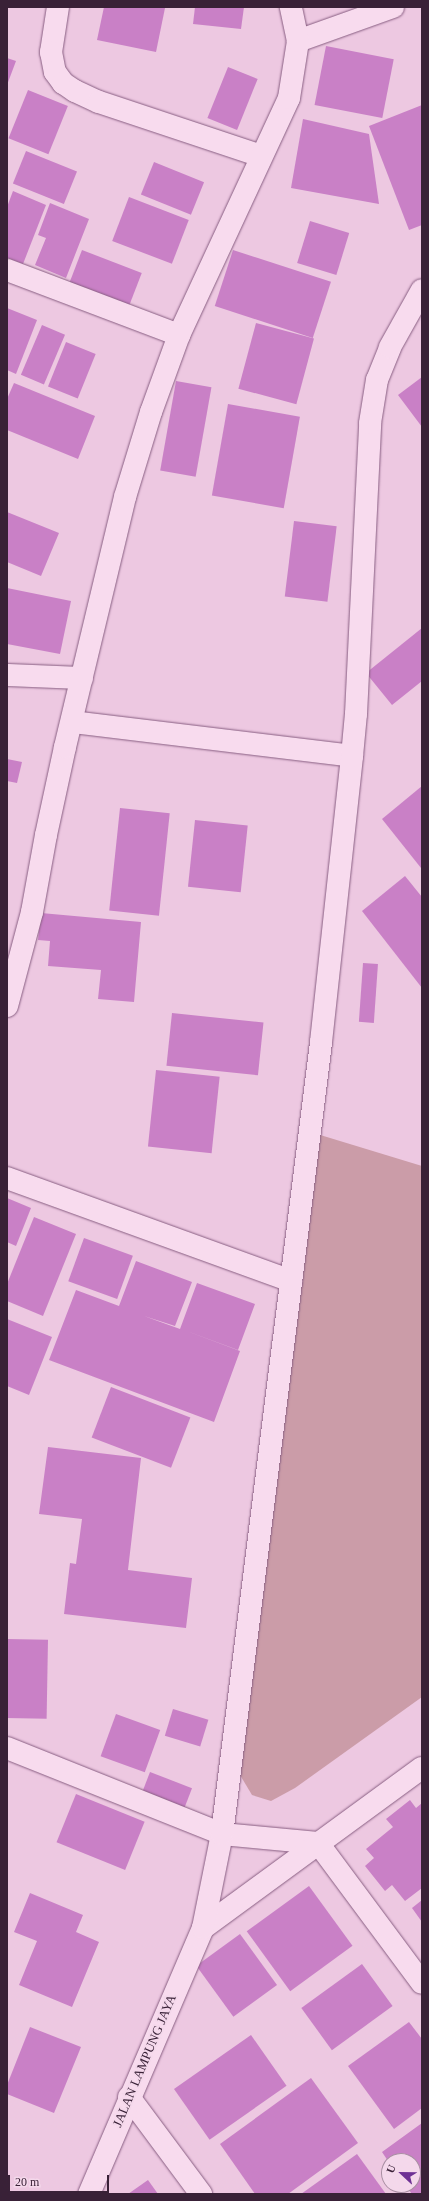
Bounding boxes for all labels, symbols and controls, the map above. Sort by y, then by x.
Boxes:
street label: JALAN LAMPUNG JAYA [110,1992,180,2130]
north arrow [381,2153,421,2193]
text: U [384,2163,398,2175]
scale bar [10,2167,111,2193]
text: 20 m [15,2175,39,2189]

